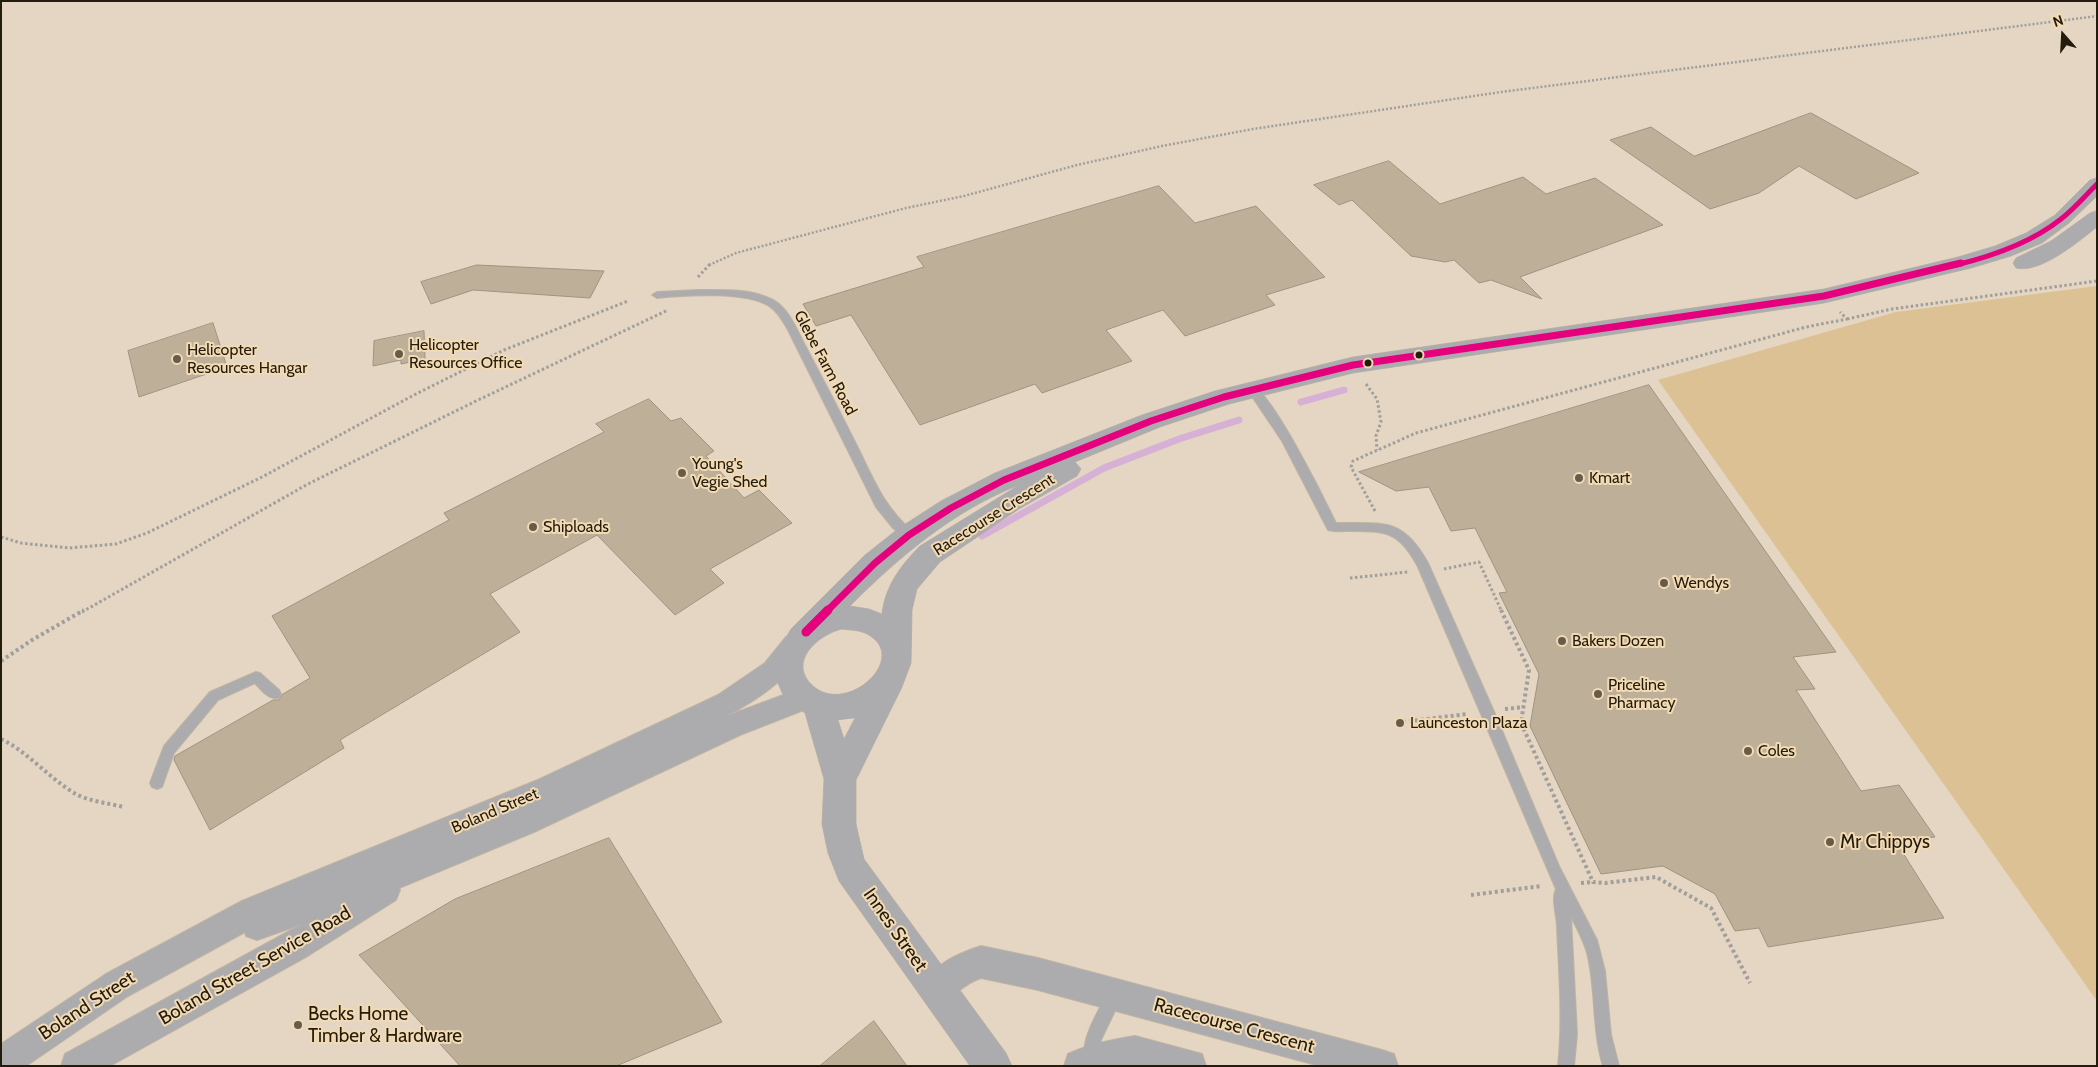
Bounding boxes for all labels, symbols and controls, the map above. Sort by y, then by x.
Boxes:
north arrow [2038,10,2088,60]
text: N [2051,11,2066,31]
street label: Glebe Farm Road [789,307,861,419]
place label: Helicopter Resources Office [409,335,522,373]
place label: Helicopter Resources Hangar [187,340,307,378]
marker: Helicopter Resources Office [393,348,405,360]
unlabelled marker [1414,350,1424,360]
marker: Helicopter Resources Hangar [171,353,183,365]
unlabelled marker [1363,358,1373,368]
place label: Young's Vegie Shed [692,454,767,492]
marker: Young's Vegie Shed [676,467,688,479]
place label: Kmart [1589,468,1630,488]
street label: Racecourse Crescent [930,470,1058,560]
marker: Kmart [1573,472,1585,484]
place label: Shiploads [543,517,609,537]
marker: Shiploads [527,521,539,533]
place label: Wendys [1674,573,1729,593]
marker: Wendys [1658,577,1670,589]
place label: Bakers Dozen [1572,631,1664,651]
marker: Bakers Dozen [1556,635,1568,647]
place label: Priceline Pharmacy [1608,675,1676,713]
marker: Priceline Pharmacy [1592,688,1604,700]
place label: Launceston Plaza [1410,713,1527,733]
marker: Launceston Plaza [1394,717,1406,729]
place label: Coles [1758,741,1795,761]
marker: Coles [1742,745,1754,757]
street label: Boland Street [449,784,541,838]
place label: Mr Chippys [1840,831,1930,853]
marker: Mr Chippys [1824,836,1836,848]
street label: Innes Street [858,884,932,976]
street label: Boland Street Service Road [155,902,355,1030]
street label: Boland Street [35,967,139,1045]
street label: Racecourse Crescent [1151,994,1317,1058]
place label: Becks Home Timber & Hardware [308,1003,462,1047]
marker: Becks Home Timber & Hardware [292,1019,304,1031]

